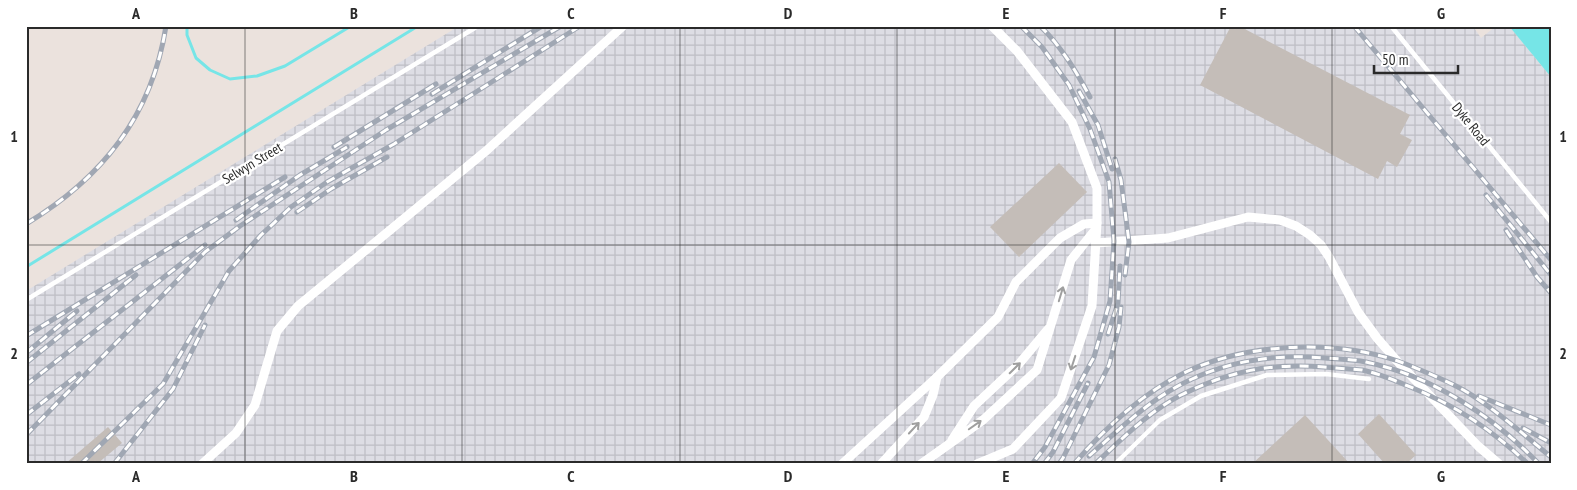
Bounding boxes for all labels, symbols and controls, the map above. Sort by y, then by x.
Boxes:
text: A [131,3,141,23]
text: B [350,3,358,23]
text: C [567,3,575,23]
text: D [784,3,793,23]
text: E [1003,3,1010,23]
text: F [1220,3,1227,23]
text: G [1437,3,1445,23]
scale bar [1374,42,1458,74]
text: 50 m [1382,50,1408,69]
street label: Dyke Road [1448,99,1494,149]
text: 1 [10,126,18,146]
text: 1 [1559,126,1567,146]
street label: Selwyn Street [219,138,285,188]
one-way arrow [1056,287,1066,303]
text: 2 [10,343,18,363]
text: 2 [1559,343,1567,363]
one-way arrow [1067,354,1077,370]
one-way arrow [1009,361,1021,374]
one-way arrow [968,420,982,430]
one-way arrow [908,422,920,434]
text: A [131,466,141,486]
text: B [350,466,358,486]
text: C [567,466,575,486]
text: D [784,466,793,486]
text: E [1003,466,1010,486]
text: F [1220,466,1227,486]
text: G [1437,466,1445,486]

